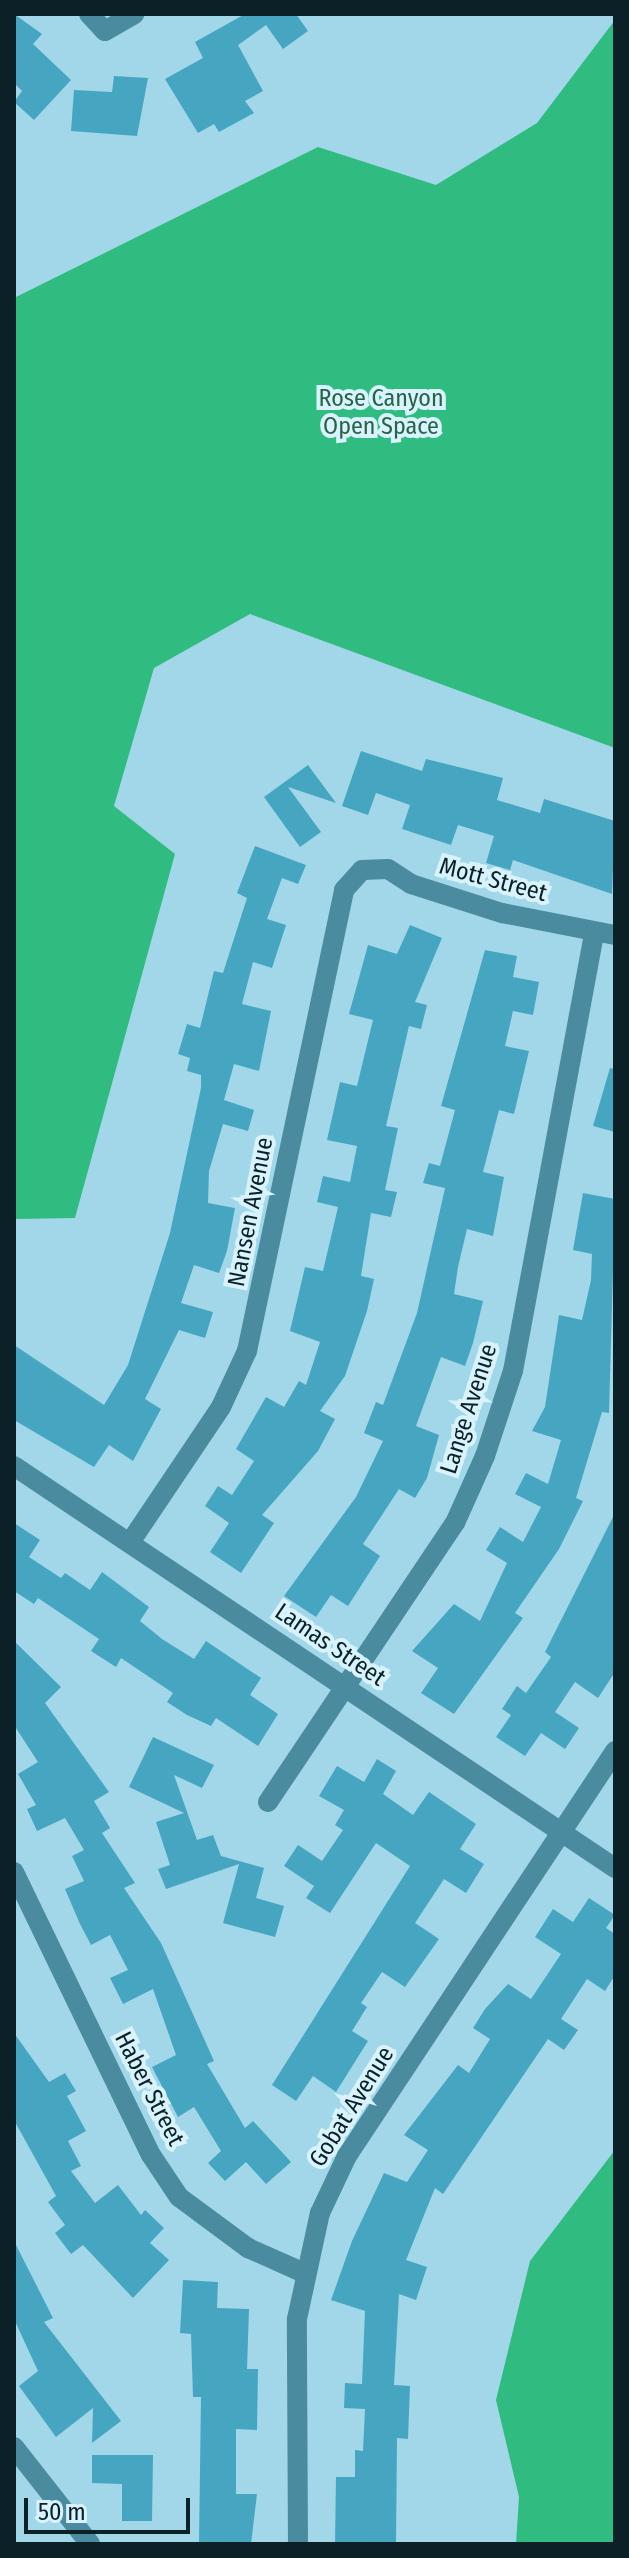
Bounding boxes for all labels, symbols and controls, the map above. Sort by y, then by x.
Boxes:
park label: Rose Canyon Open Space [318,385,444,441]
street label: Mott Street [436,852,550,908]
street label: Nansen Avenue [222,1135,280,1289]
street label: Lange Avenue [434,1340,504,1478]
street label: Lamas Street [269,1598,391,1692]
street label: Haber Street [108,2027,190,2151]
street label: Gobat Avenue [304,2042,400,2172]
scale bar [28,2482,194,2532]
text: 50 m [38,2498,86,2526]

